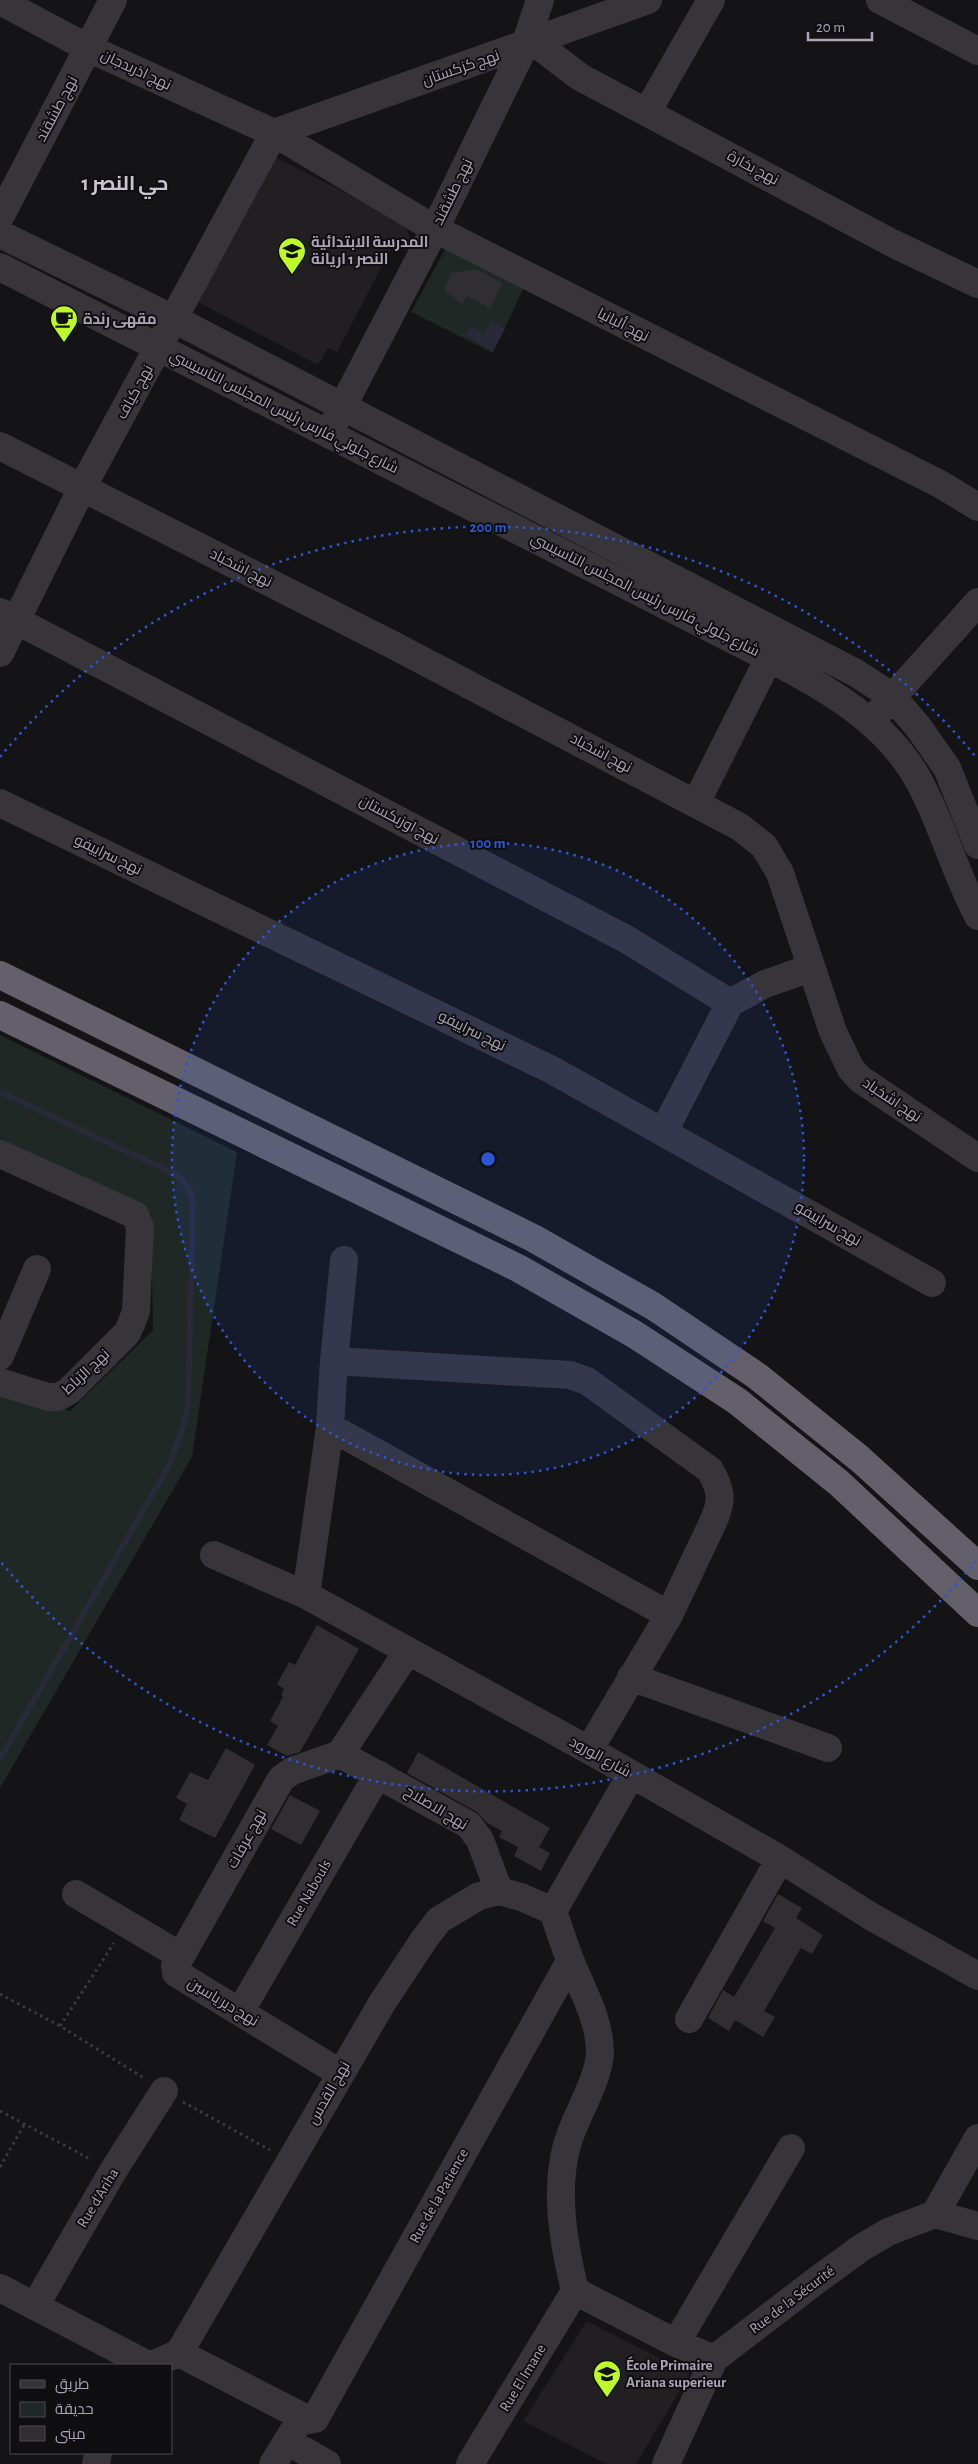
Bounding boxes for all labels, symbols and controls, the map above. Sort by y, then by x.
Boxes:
scale bar [808,10,872,42]
text: 20 m [816,20,845,35]
street label: نهج اذربدجان [97,47,174,96]
street label: نهج كزكستان [420,48,503,91]
street label: نهج طشقند [33,73,83,146]
street label: نهج بخارة [723,148,781,190]
street label: نهج طشقند [430,156,478,229]
district label: حي النصر 1 [82,174,168,199]
place label: المدرسة الابتدائية النصر 1 اريانة [311,235,428,268]
school or university icon: المدرسة الابتدائية النصر 1 اريانة [277,236,307,275]
street label: نهج ألبانيا [593,303,653,347]
cafe icon: مقهى رندة [49,304,79,343]
place label: مقهى رندة [83,312,157,328]
street label: شارع جلولي فارس رئيس المجلس التاسيسي [166,347,401,480]
street label: نهج كياف [114,362,159,423]
text: 200 m [469,520,507,535]
street label: شارع جلولي فارس رئيس المجلس التاسيسي [527,530,762,663]
street label: نهج اشخباد [206,545,275,593]
street label: نهج اشخباد [566,730,635,778]
street label: نهج اوزبكستان [355,793,441,850]
street label: نهج سراييفو [71,832,144,880]
text: 100 m [470,836,506,851]
street label: نهج سراييفو [435,1008,508,1056]
street label: نهج اشخباد [858,1074,925,1128]
centre of rings [479,1150,497,1168]
street label: نهج سراييفو [791,1199,863,1251]
street label: نهج الرّباط [60,1347,115,1400]
street label: شارع الورود [565,1733,634,1783]
street label: نهج الاصلاح [400,1783,470,1835]
street label: نهج عرفات [225,1807,272,1872]
street label: Rue Nabouls [284,1857,334,1929]
street label: نهج دير ياسين [183,1975,261,2032]
street label: نهج القدس [305,2059,356,2128]
street label: Rue de la Patience [407,2146,471,2246]
street label: Rue d'Ariha [75,2166,121,2230]
street label: Rue de la Sécurité [747,2263,837,2337]
street label: Rue El Imane [497,2342,549,2414]
place label: École Primaire Ariana superieur [626,2356,727,2390]
school or university icon: École Primaire Ariana superieur [592,2359,622,2398]
legend [10,2364,172,2454]
text: طريق [55,2377,89,2394]
text: حديقة [55,2402,94,2417]
text: مبنى [55,2427,86,2444]

